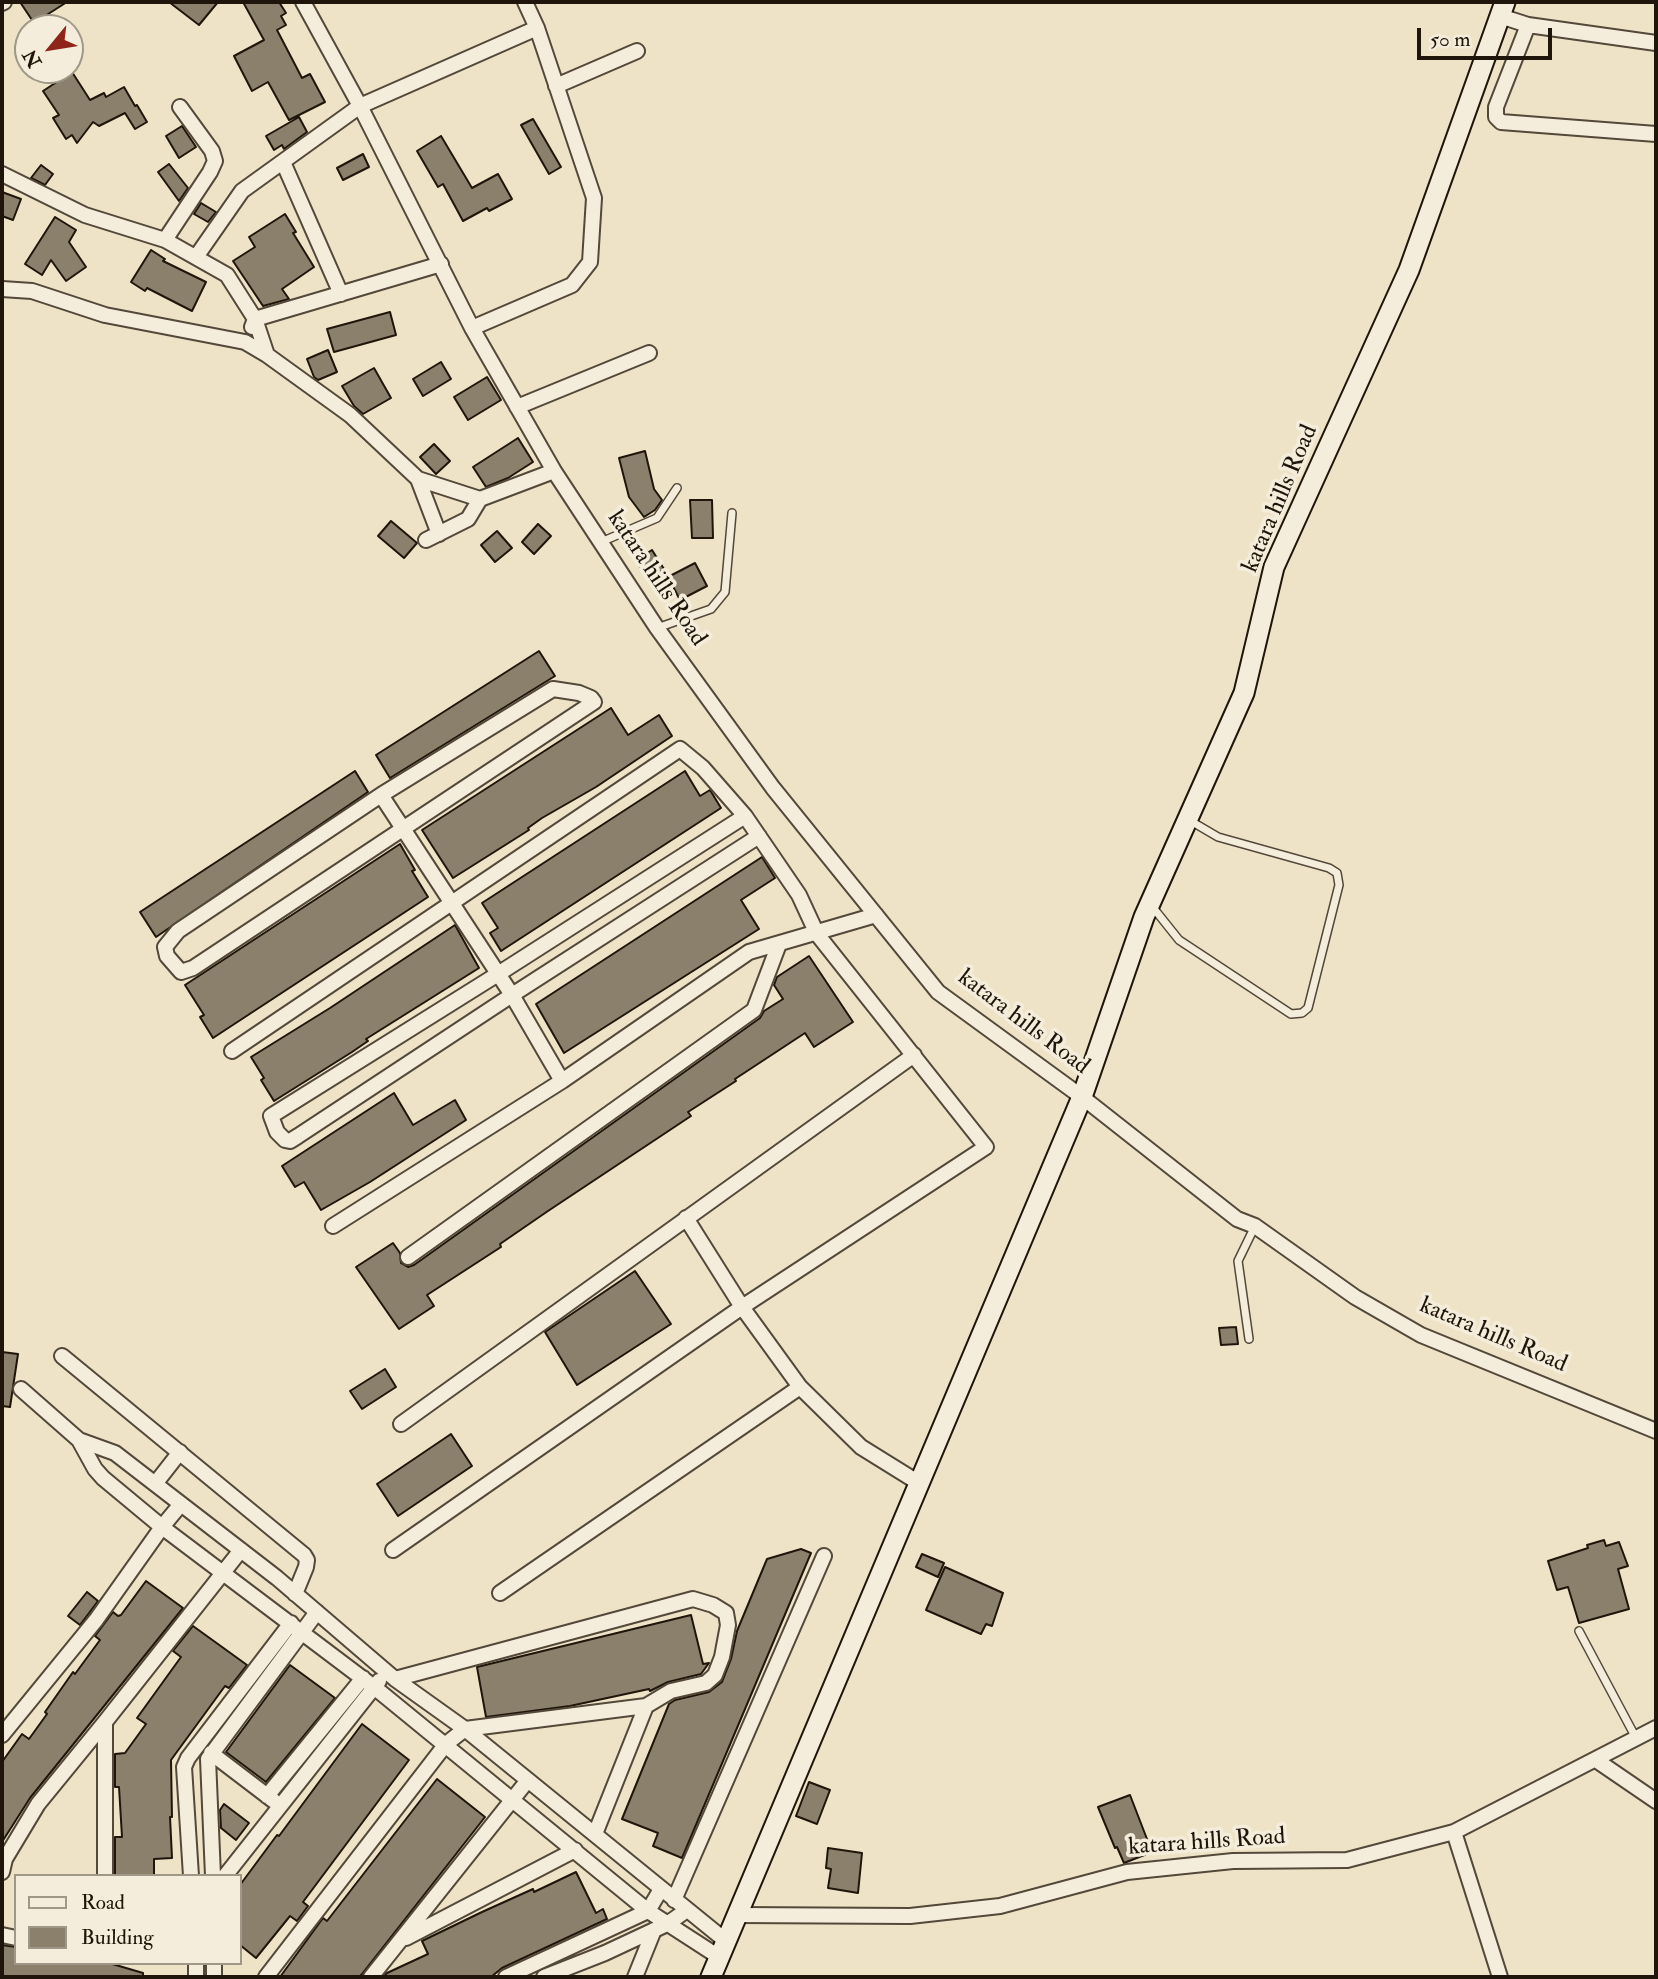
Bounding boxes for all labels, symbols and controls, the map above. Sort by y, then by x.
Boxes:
north arrow [14,14,84,84]
scale bar [1420,14,1555,58]
text: 50 m [1430,26,1471,53]
text: N [18,45,47,72]
street label: katara hills Road [1237,421,1325,577]
street label: katara hills Road [600,506,712,652]
street label: katara hills Road [951,964,1095,1082]
street label: katara hills Road [1415,1292,1571,1380]
street label: katara hills Road [1128,1823,1286,1863]
legend [14,1874,242,1965]
text: Road [81,1889,125,1916]
text: Building [81,1924,154,1951]

